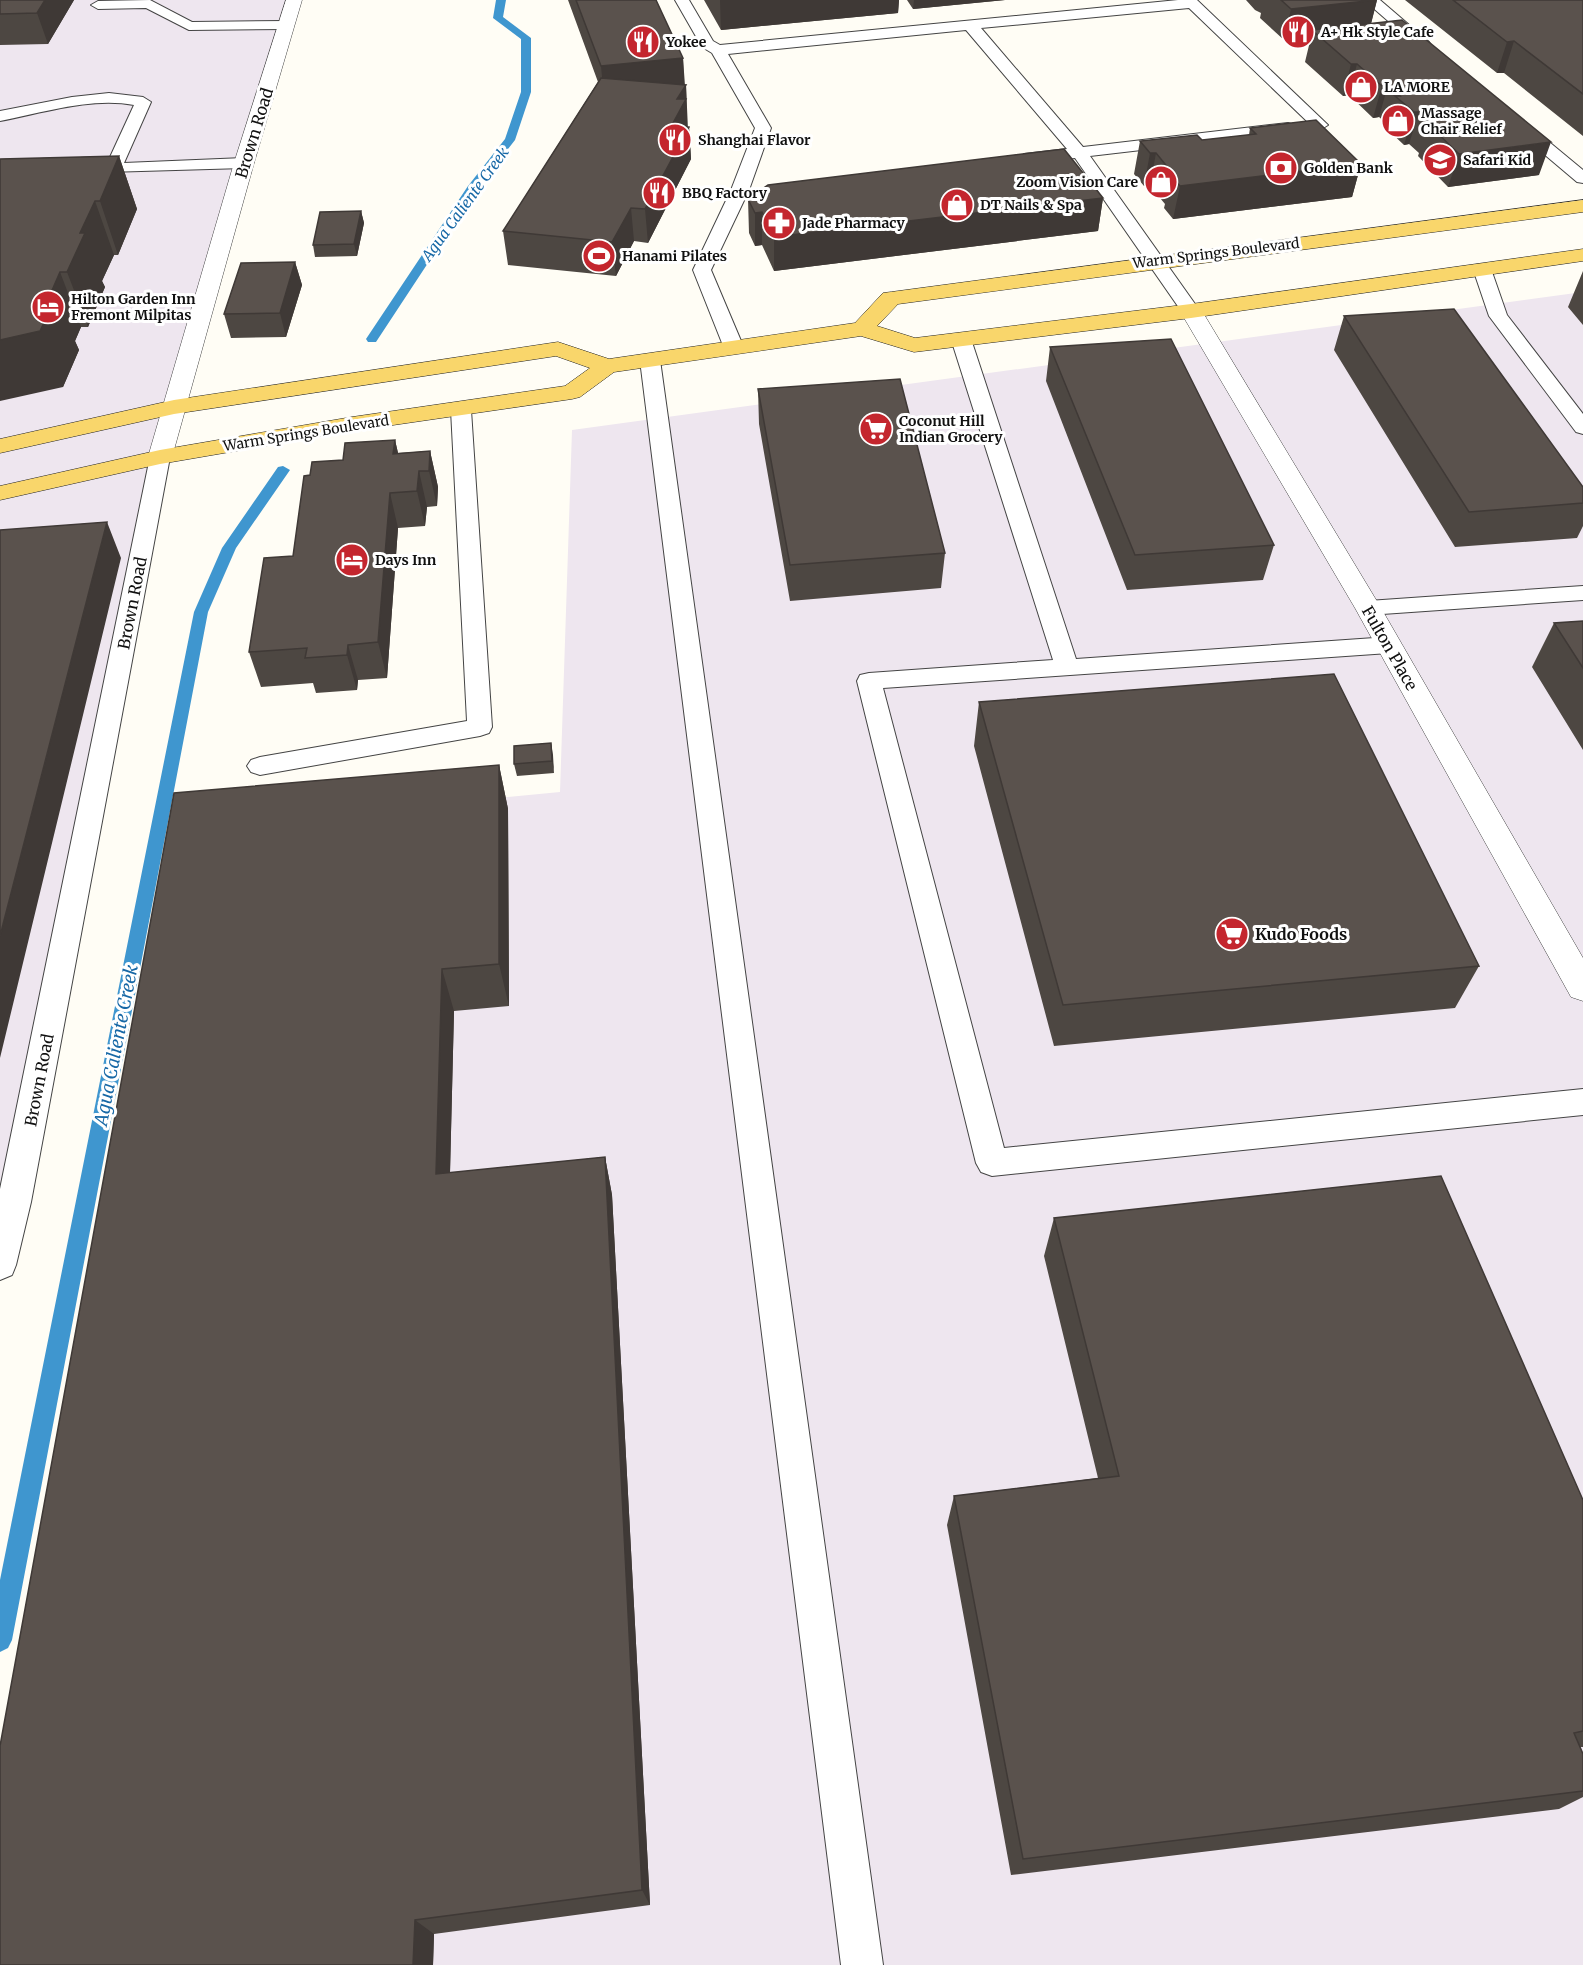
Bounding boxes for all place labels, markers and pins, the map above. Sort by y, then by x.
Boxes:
restaurant icon: A+ Hk Style Cafe [1280,14,1316,50]
place label: A+ Hk Style Cafe [1320,23,1434,41]
restaurant icon: Yokee [625,24,661,60]
place label: Yokee [665,33,707,51]
shop icon: LA MORE [1343,69,1379,105]
place label: LA MORE [1384,78,1450,96]
shop icon: Massage Chair Relief [1380,103,1416,139]
place label: Massage Chair Relief [1421,104,1502,138]
restaurant icon: Shanghai Flavor [657,122,693,158]
place label: Shanghai Flavor [698,131,811,149]
school or university icon: Safari Kid [1422,142,1458,178]
bank icon: Golden Bank [1263,150,1299,186]
place label: Safari Kid [1463,151,1532,169]
place label: Golden Bank [1304,159,1394,177]
shop icon: Zoom Vision Care [1143,164,1179,200]
place label: Zoom Vision Care [1016,173,1138,191]
restaurant icon: BBQ Factory [641,175,677,211]
place label: BBQ Factory [682,184,768,202]
shop icon: DT Nails & Spa [939,187,975,223]
place label: DT Nails & Spa [980,196,1082,214]
pharmacy icon: Jade Pharmacy [761,205,797,241]
place label: Jade Pharmacy [801,214,906,232]
sports icon: Hanami Pilates [581,238,617,274]
place label: Hanami Pilates [622,247,727,265]
hotel icon: Hilton Garden Inn Fremont Milpitas [30,289,66,325]
place label: Hilton Garden Inn Fremont Milpitas [71,290,196,324]
supermarket icon: Coconut Hill Indian Grocery [858,411,894,447]
place label: Coconut Hill Indian Grocery [899,412,1003,446]
hotel icon: Days Inn [334,542,370,578]
place label: Days Inn [375,551,437,569]
supermarket icon: Kudo Foods [1214,916,1250,952]
place label: Kudo Foods [1255,924,1347,944]

